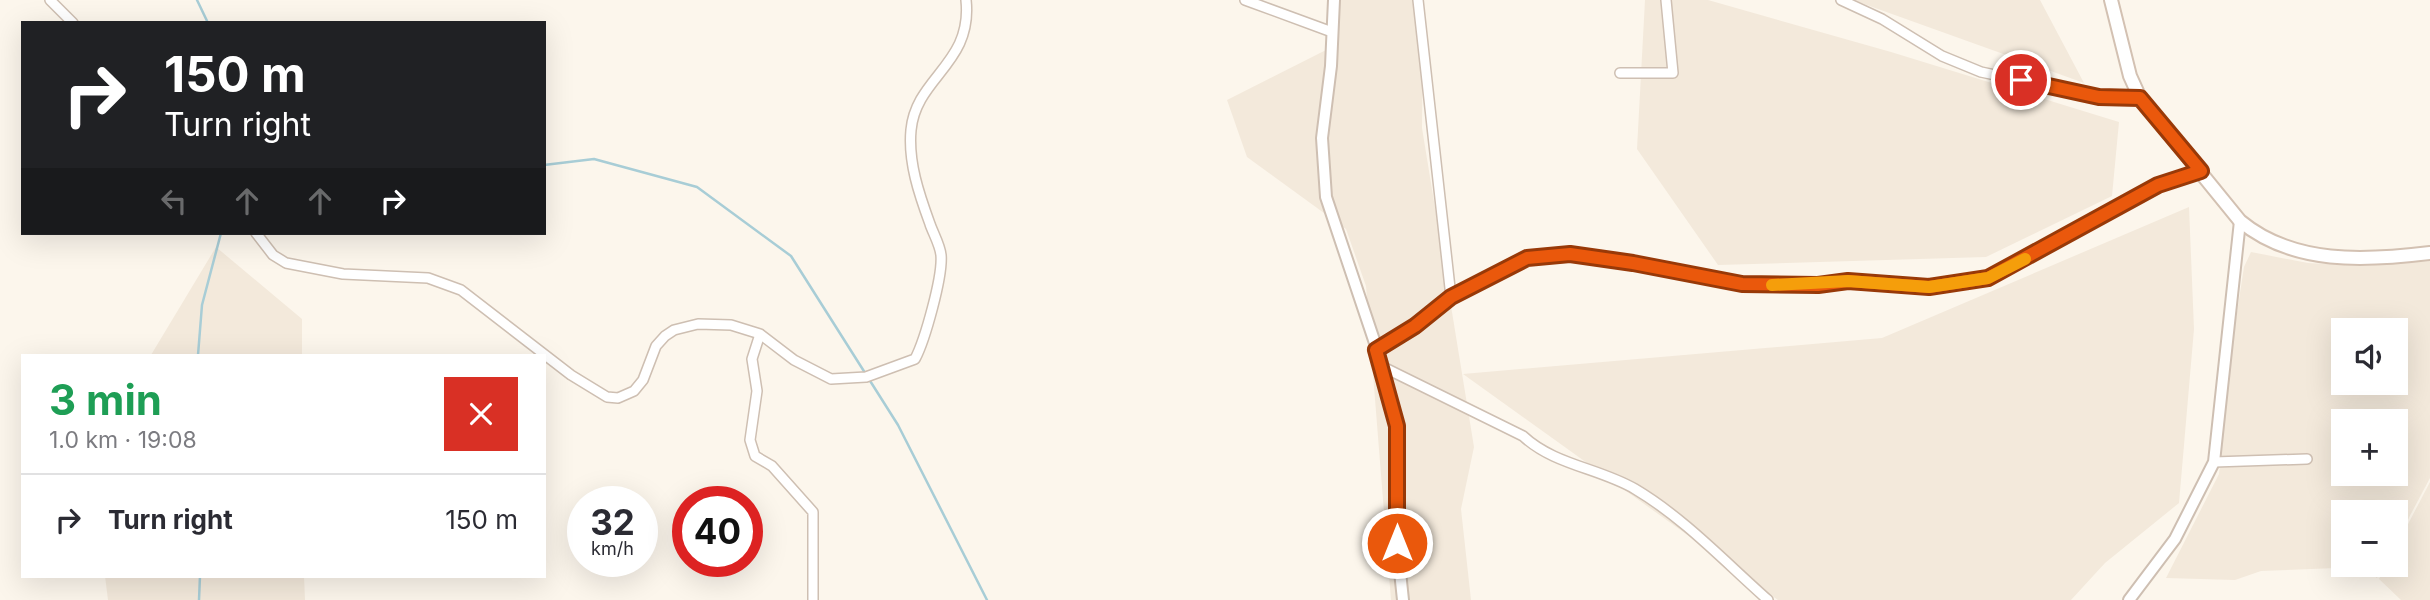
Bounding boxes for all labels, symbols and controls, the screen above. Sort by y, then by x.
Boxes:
text: 150 m [164,45,306,104]
icon: right [49,49,140,140]
pin [1991,50,2051,110]
icon: arrive [2002,61,2040,99]
text: Turn right [164,105,311,144]
icon: left [155,182,193,220]
icon: ahead [228,182,266,220]
icon: ahead [301,182,339,220]
icon: right [374,182,412,220]
map controls [2331,318,2408,577]
button: sound [2331,318,2408,395]
text: 3 min [49,374,162,425]
button: close [444,377,518,451]
button: + [2331,409,2408,486]
text: 1.0 km · 19:08 [49,426,197,454]
speed limit sign: 40 [672,486,763,577]
button: − [2331,500,2408,577]
icon: right [49,501,87,539]
text: 32 [590,501,635,543]
text: Turn right [108,504,233,535]
text: 150 m [445,504,518,535]
position arrow [1360,506,1434,580]
text: km/h [591,538,634,559]

